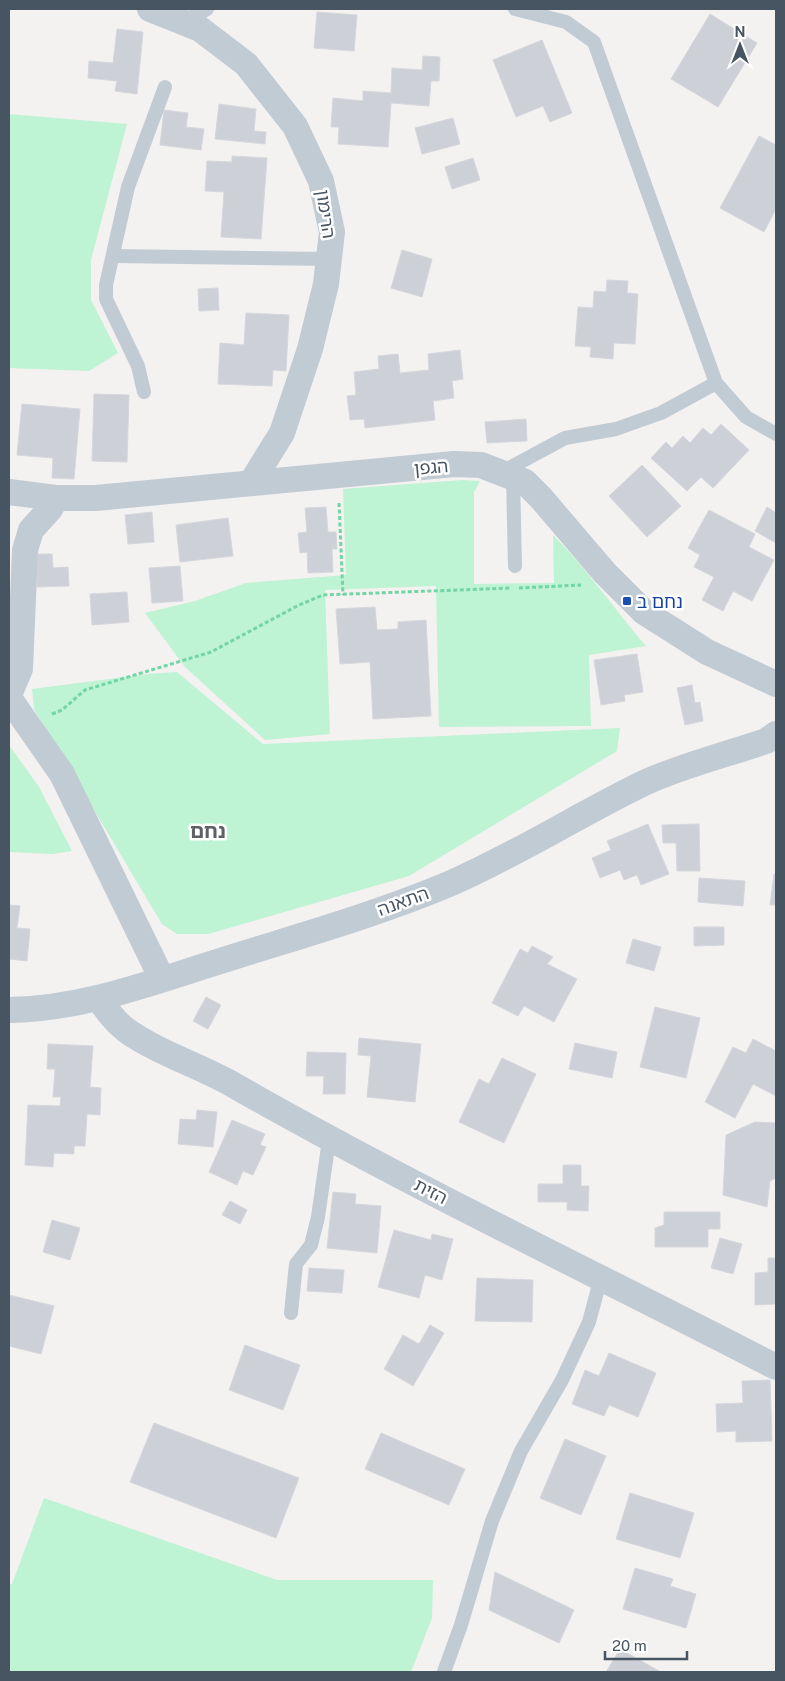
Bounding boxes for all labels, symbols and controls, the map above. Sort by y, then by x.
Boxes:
north arrow [715,20,765,70]
text: N [735,24,745,40]
street label: הרימון [312,188,340,240]
street label: הגפן [413,455,449,479]
place label: נחם ב [637,591,683,612]
marker: נחם ב [621,595,633,607]
district label: נחם [190,819,226,843]
street label: התאנה [374,882,432,920]
street label: הזית [411,1174,451,1208]
scale bar [605,1628,688,1660]
text: 20 m [612,1637,647,1654]

